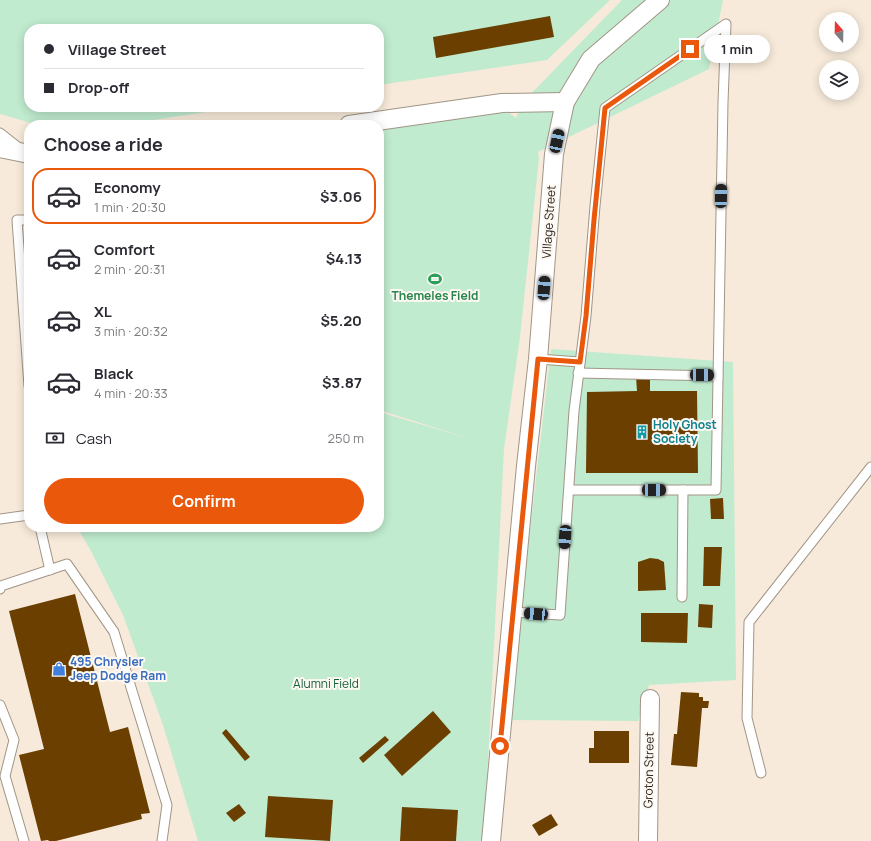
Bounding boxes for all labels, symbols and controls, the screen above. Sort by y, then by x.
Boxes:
north arrow [819,12,859,52]
map controls [819,12,859,100]
callout: 1 min [704,35,770,63]
text: Village Street [68,39,167,60]
route end [681,40,699,58]
text: 1 min [721,40,753,58]
button: layers [819,60,859,100]
text: Drop-off [68,77,129,98]
car [549,128,565,154]
text: Choose a ride [44,132,163,156]
text: Economy [94,177,161,198]
icon: car [46,178,82,214]
street label: Village Street [537,184,560,259]
car [715,184,727,208]
text: $3.06 [320,186,362,207]
text: 1 min · 20:30 [94,198,166,216]
text: Comfort [94,239,155,260]
icon: car [46,240,82,276]
text: $4.13 [326,248,362,269]
text: 2 min · 20:31 [94,260,165,278]
sports icon: Themeles Field [427,271,443,287]
car [537,276,551,300]
place label: Themeles Field [392,287,478,304]
text: XL [94,301,112,322]
icon: car [46,302,82,338]
text: $5.20 [320,310,362,331]
text: 3 min · 20:32 [94,322,168,340]
text: Black [94,363,133,384]
icon: car [46,364,82,400]
car [690,369,714,381]
text: $3.87 [322,372,362,393]
text: 4 min · 20:33 [94,384,168,402]
place label: Holy Ghost Society [653,416,717,447]
building icon: Holy Ghost Society [634,424,650,440]
icon: cash [44,427,66,449]
text: Cash [76,428,112,449]
text: 250 m [328,429,364,447]
button: Confirm [44,478,364,524]
car [642,484,666,496]
car [558,525,572,549]
car [524,607,548,621]
place label: 495 Chrysler Jeep Dodge Ram [70,653,166,684]
shop icon: 495 Chrysler Jeep Dodge Ram [51,661,67,677]
park label: Alumni Field [293,675,359,692]
street label: Groton Street [639,732,658,808]
route start [491,737,509,755]

